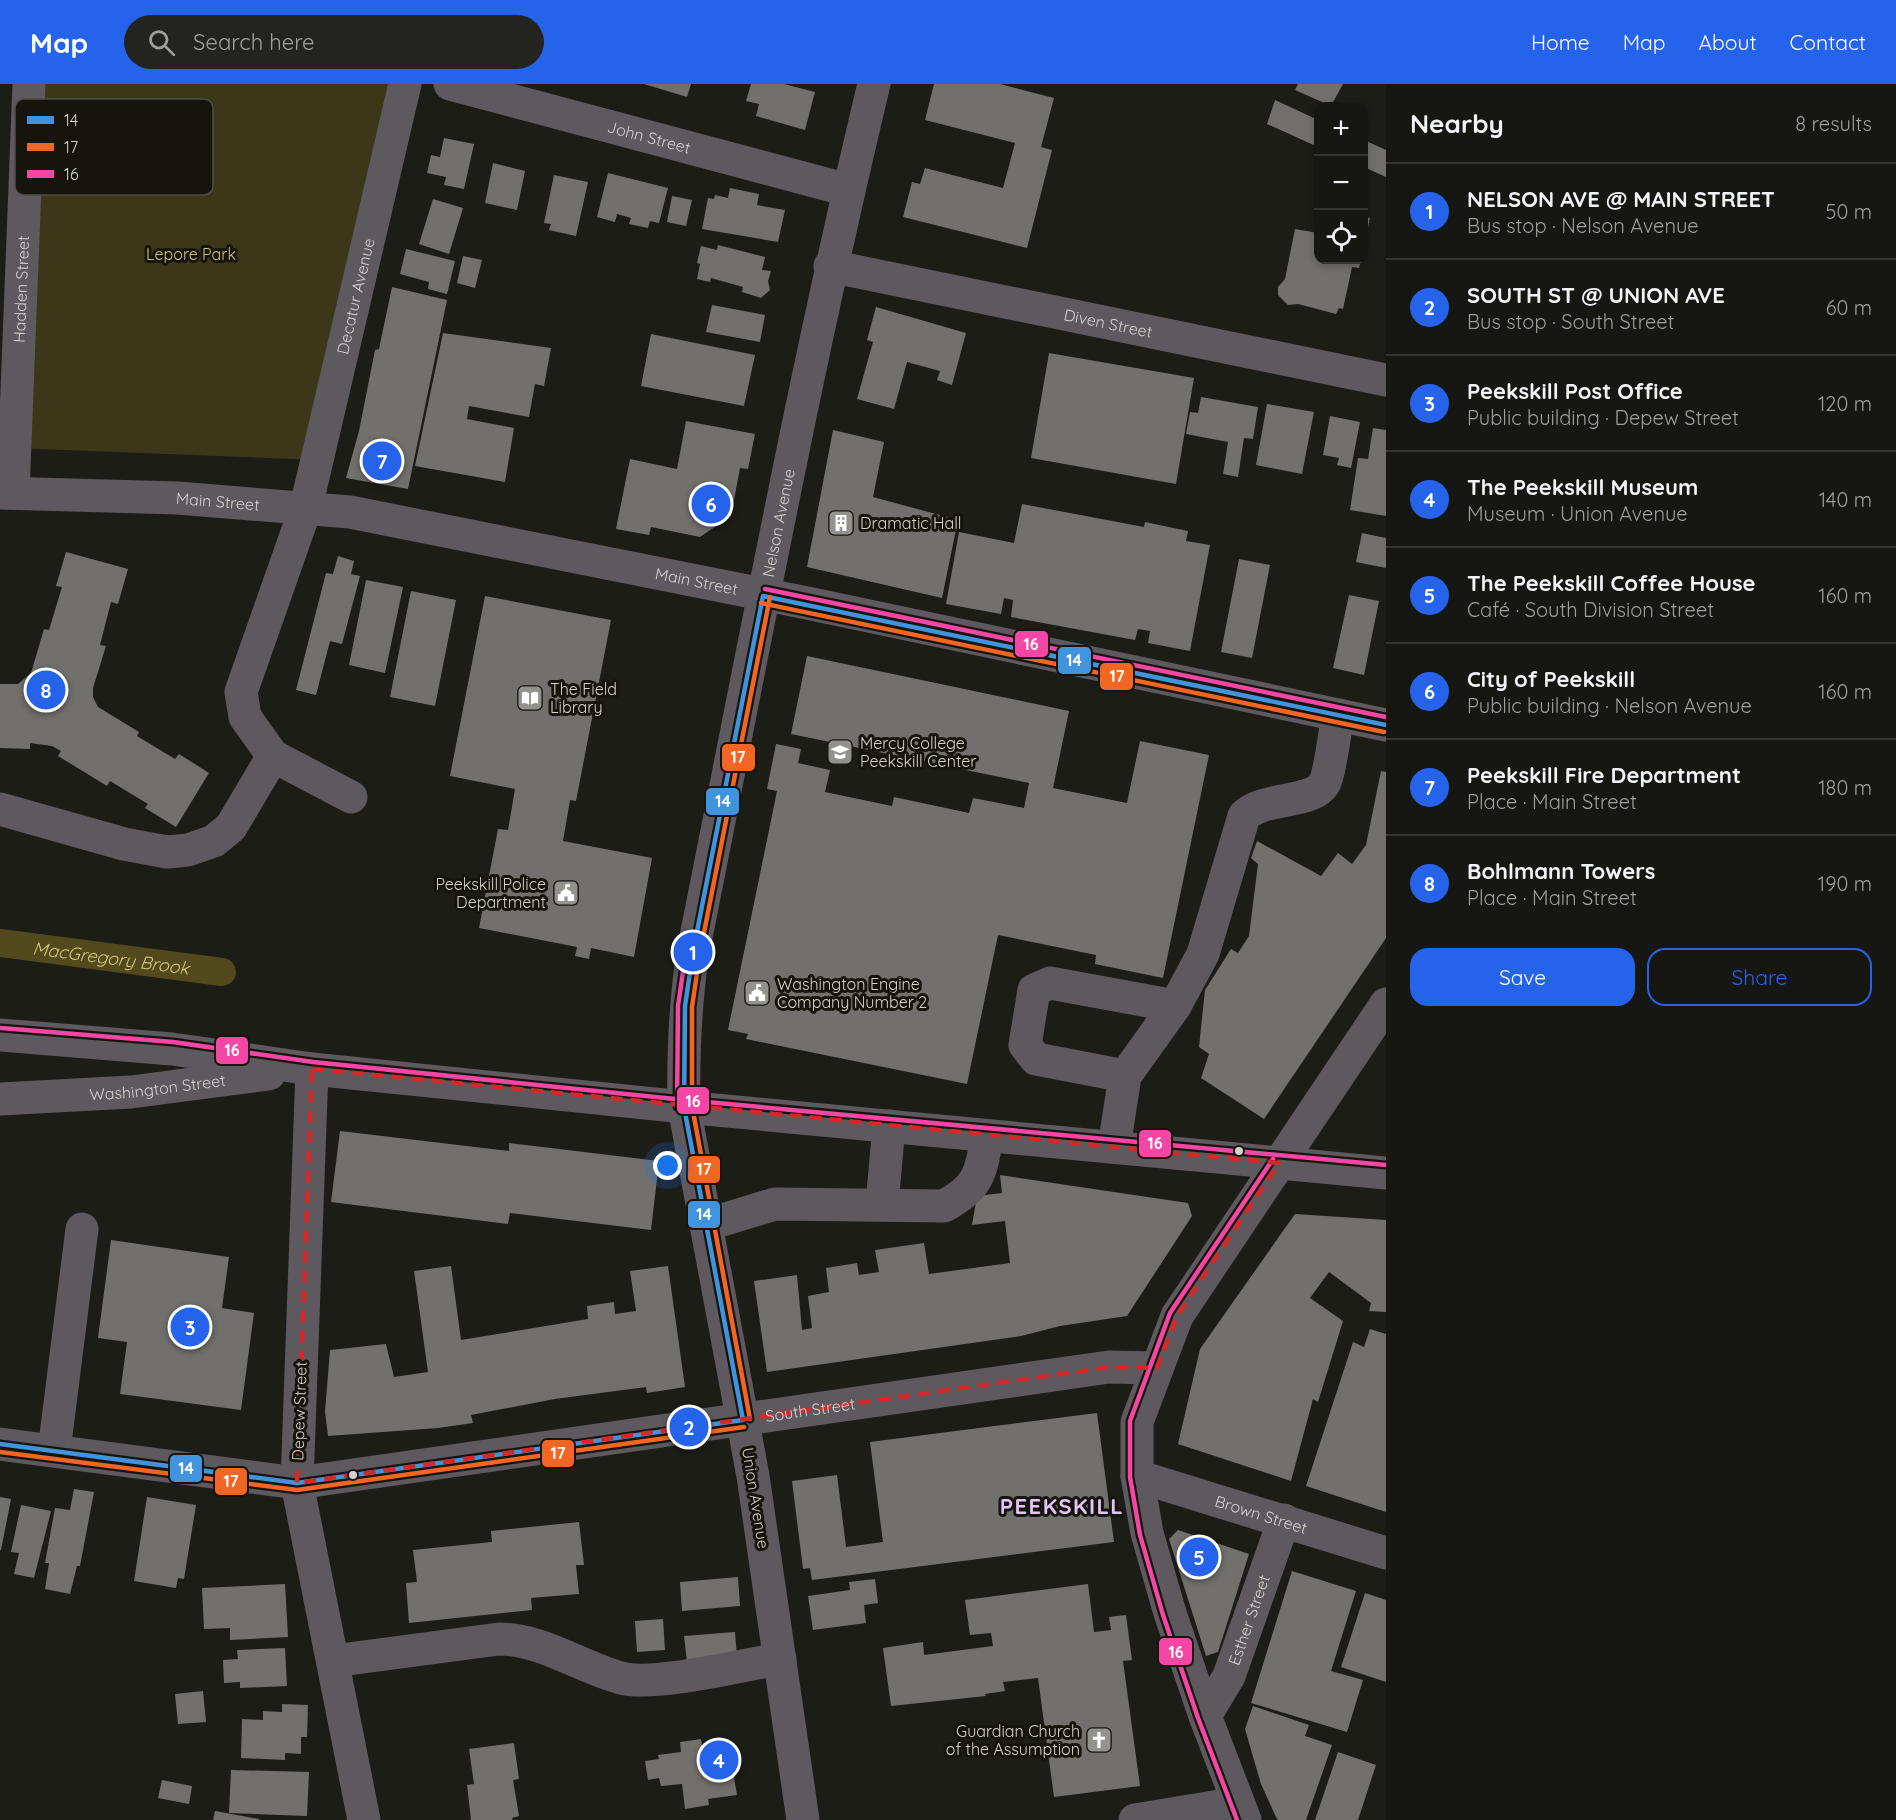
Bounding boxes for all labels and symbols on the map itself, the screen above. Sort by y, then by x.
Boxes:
legend [15,99,213,195]
text: 14 [64,110,78,130]
street label: John Street [605,116,693,158]
text: 17 [64,137,78,157]
text: 16 [64,164,79,184]
street label: Hadden Street [9,235,33,343]
street label: Decatur Avenue [332,236,379,356]
park label: Lepore Park [146,244,236,264]
street label: Diven Street [1062,304,1154,342]
pin: 7 [362,438,401,484]
street label: Nelson Avenue [758,467,799,579]
pin: 6 [692,482,730,526]
street label: Main Street [175,488,260,515]
building icon: Dramatic Hall [826,508,856,538]
place label: Dramatic Hall [860,513,962,533]
street label: Main Street [654,563,740,599]
line badge: 16 [1014,630,1049,658]
text: 16 [1023,634,1039,654]
line badge: 14 [1057,646,1092,675]
text: 14 [1066,650,1082,670]
line badge: 17 [1099,662,1134,691]
text: 17 [1109,666,1125,686]
pin: 8 [26,668,66,712]
place label: The Field Library [550,679,617,717]
library icon: The Field Library [515,683,545,713]
place label: Mercy College Peekskill Center [860,733,976,771]
school or university icon: Mercy College Peekskill Center [825,737,855,767]
line badge: 17 [721,743,756,772]
text: 17 [730,747,746,767]
line badge: 14 [705,787,740,816]
text: 14 [715,791,731,811]
place label: Peekskill Police Department [435,874,546,912]
public building icon: Peekskill Police Department [551,878,581,908]
pin: 1 [674,930,712,974]
water label: MacGregory Brook [31,936,192,979]
place label: Washington Engine Company Number 2 [777,974,927,1012]
public building icon: Washington Engine Company Number 2 [742,978,772,1008]
line badge: 16 [215,1036,249,1065]
text: 16 [224,1040,240,1060]
street label: Washington Street [89,1070,227,1104]
line badge: 16 [676,1086,710,1115]
text: 16 [685,1091,701,1111]
line badge: 16 [1138,1129,1172,1158]
text: 16 [1147,1133,1163,1153]
unlabelled marker [1233,1145,1245,1157]
your location [653,1151,682,1180]
line badge: 17 [687,1155,721,1184]
text: 17 [696,1159,712,1179]
line badge: 14 [687,1200,721,1229]
text: 14 [696,1204,712,1224]
pin: 3 [170,1304,210,1350]
street label: Depew Street [287,1361,311,1461]
street label: South Street [764,1393,856,1426]
pin: 2 [670,1404,708,1450]
line badge: 17 [541,1439,575,1468]
text: 17 [550,1443,566,1463]
street label: Union Avenue [738,1446,774,1550]
line badge: 14 [169,1454,203,1483]
text: 14 [178,1458,194,1478]
line badge: 17 [214,1467,248,1496]
unlabelled marker [347,1469,359,1481]
text: 17 [223,1471,239,1491]
street label: Brown Street [1213,1491,1310,1538]
district label: PEEKSKILL [1000,1492,1124,1520]
pin: 5 [1180,1534,1218,1580]
street label: Esther Street [1224,1572,1274,1668]
line badge: 16 [1158,1637,1193,1666]
text: 16 [1168,1642,1184,1662]
place label: Guardian Church of the Assumption [946,1721,1080,1759]
church icon: Guardian Church of the Assumption [1084,1725,1114,1755]
pin: 4 [700,1738,738,1782]

